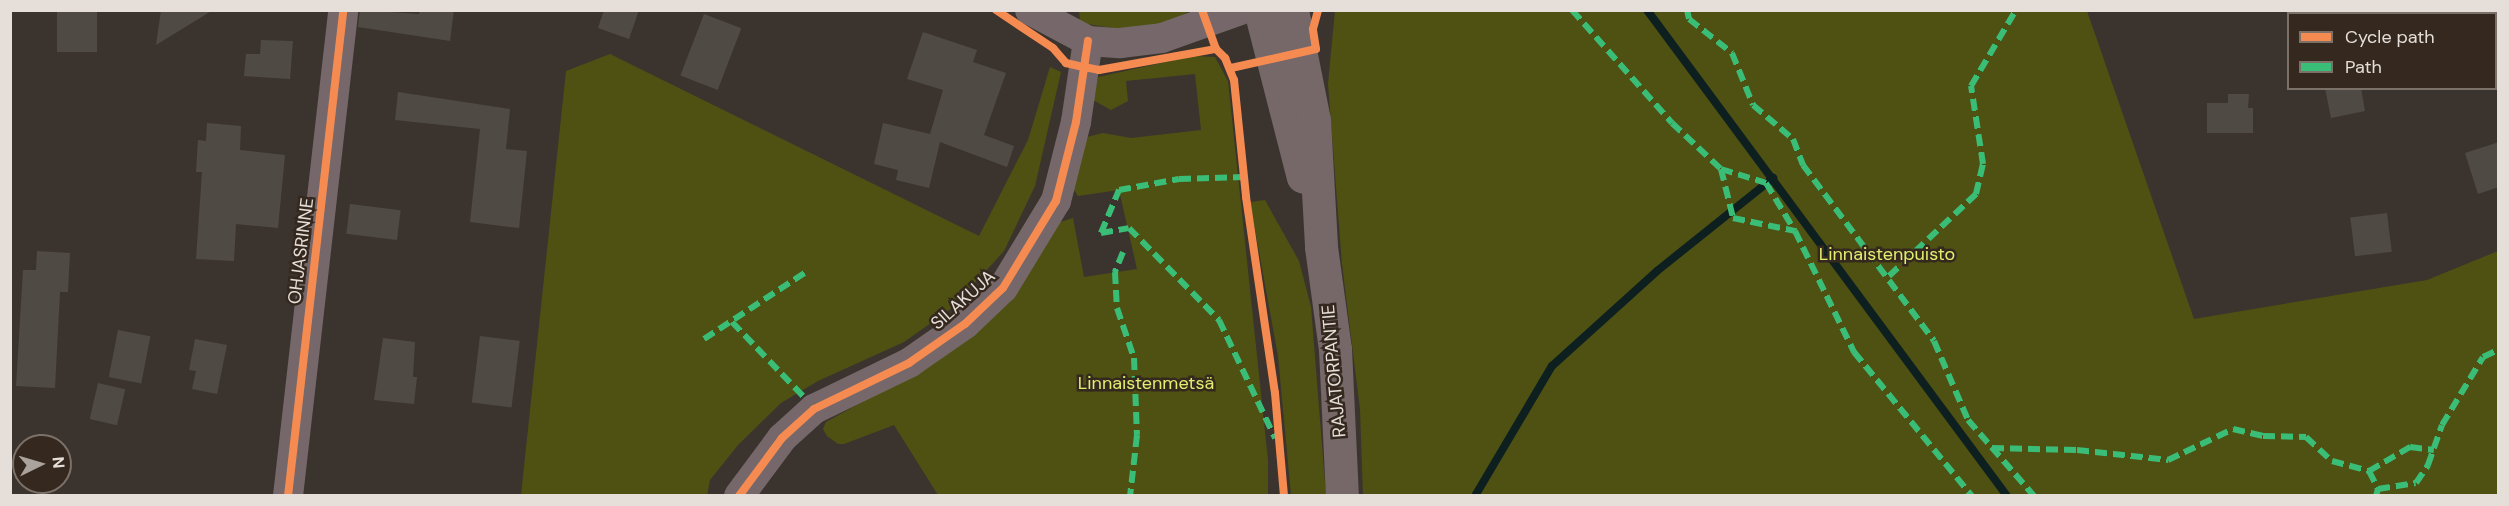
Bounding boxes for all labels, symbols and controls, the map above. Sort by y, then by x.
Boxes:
legend [2287,12,2497,90]
text: Cycle path [2345,25,2435,49]
text: Path [2345,55,2382,79]
street label: OHJASRINNE [284,197,318,305]
park label: Linnaistenpuisto [1819,243,1955,265]
street label: SILAKUJA [926,266,1000,334]
street label: RAJATORPANTIE [1317,304,1351,438]
park label: Linnaistenmetsä [1078,372,1214,394]
north arrow [12,434,72,494]
text: N [47,456,69,469]

